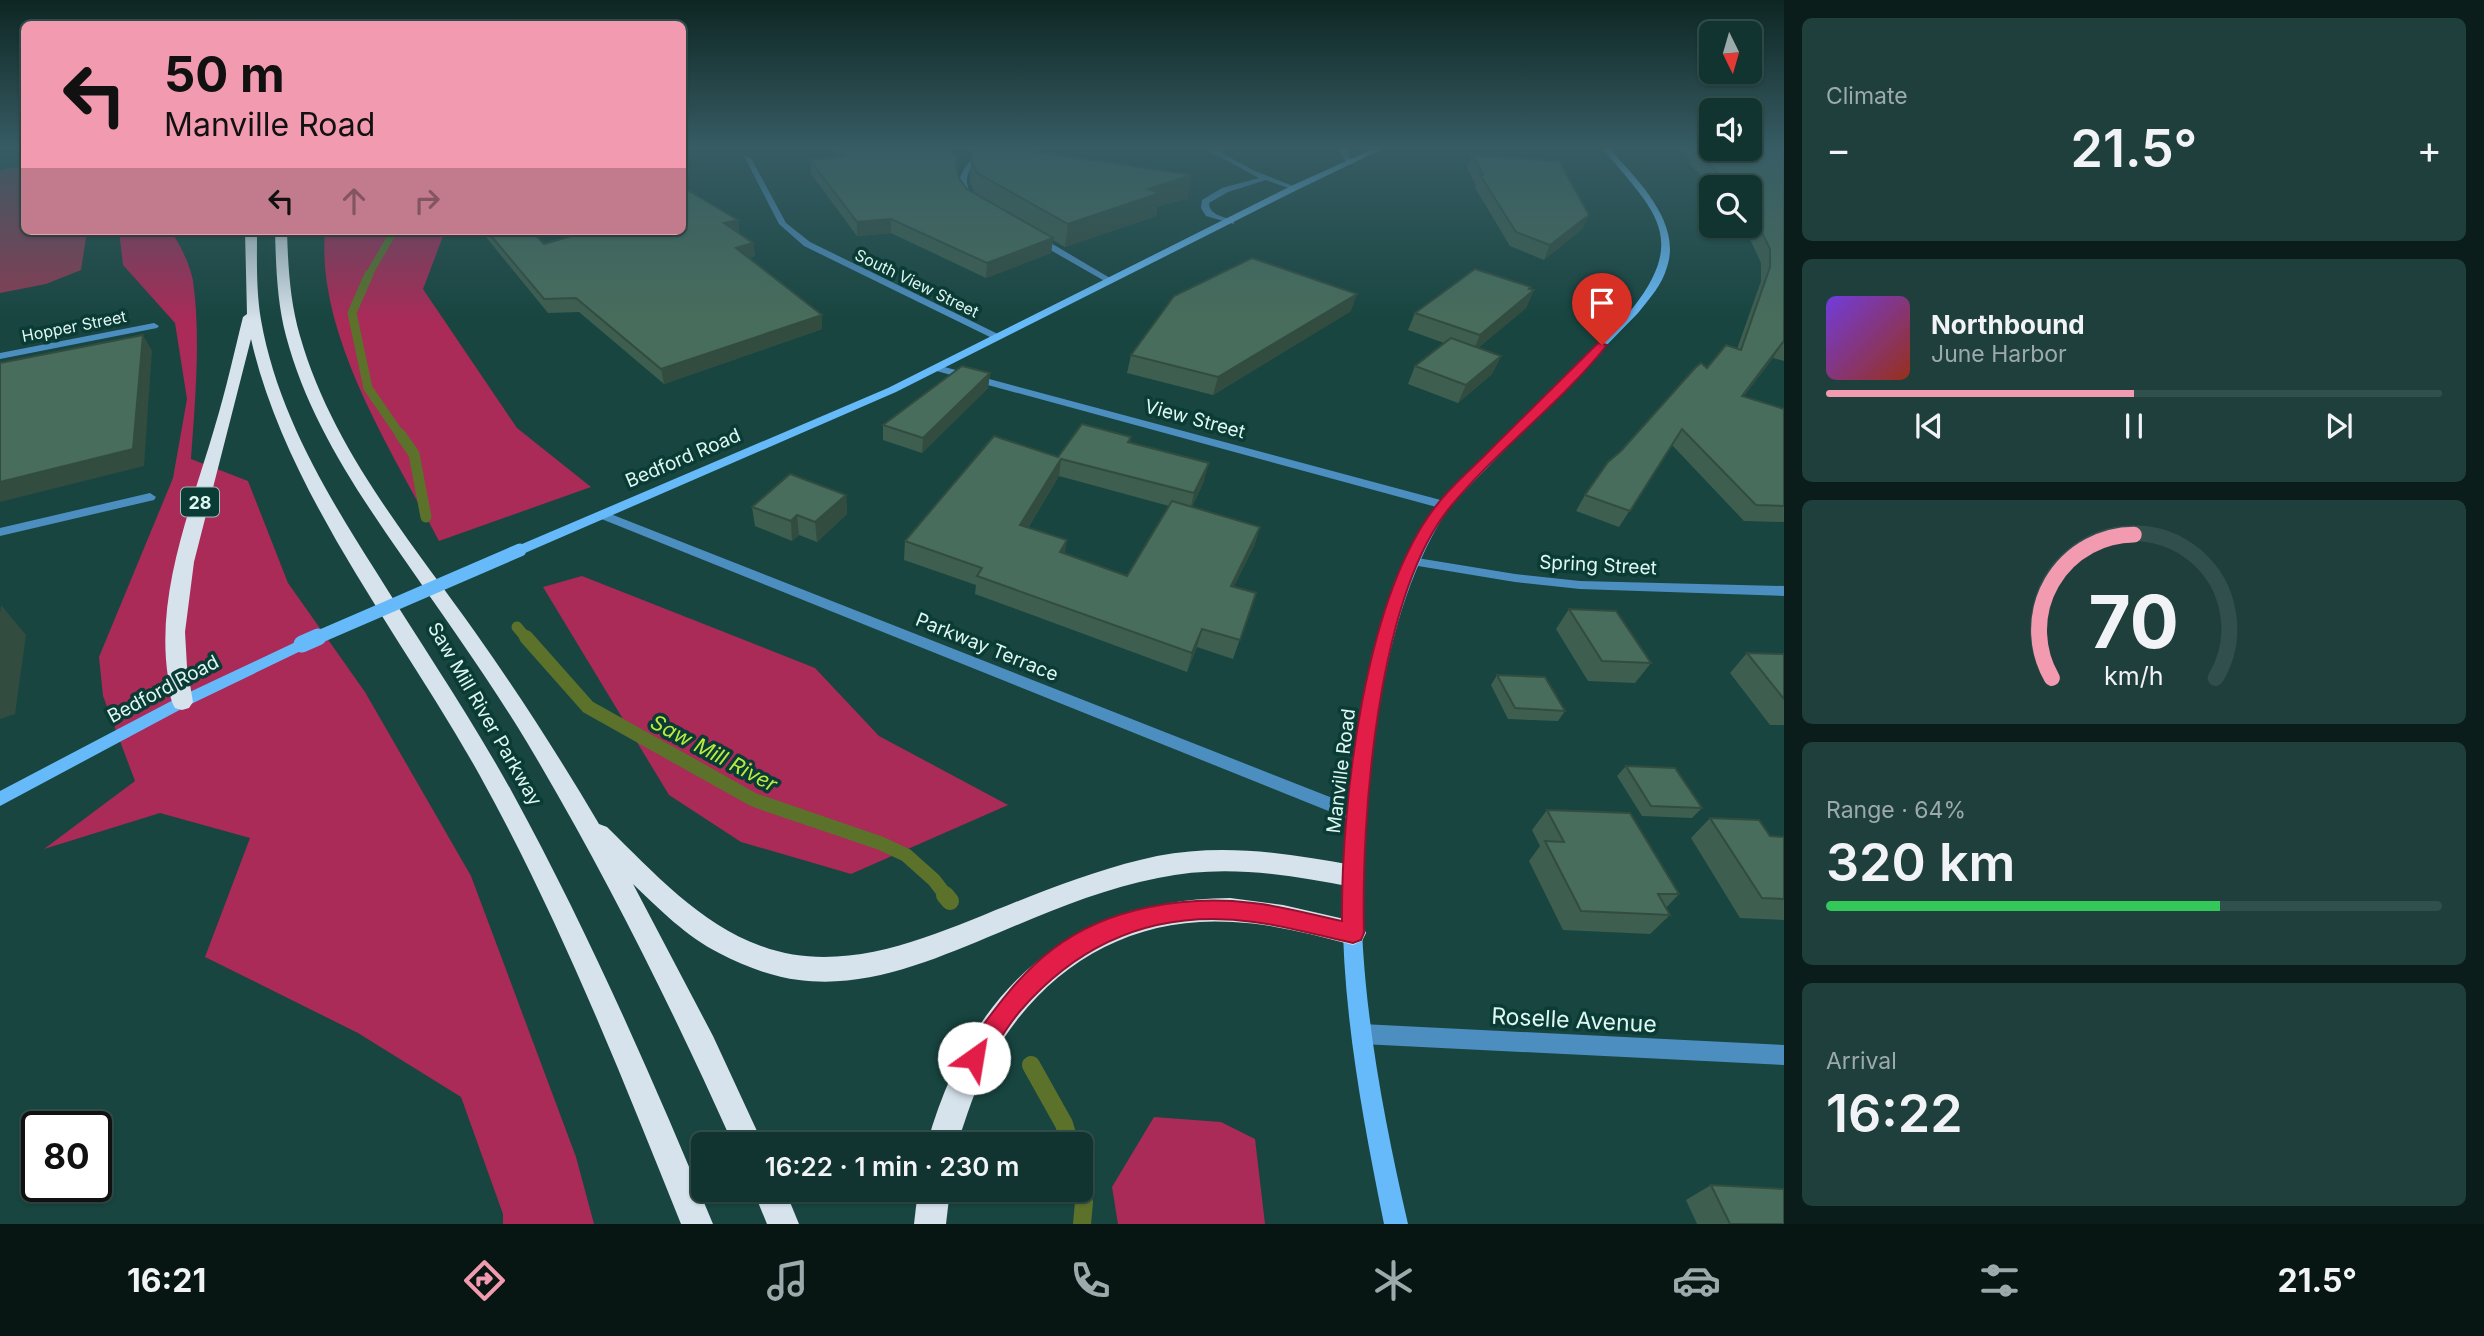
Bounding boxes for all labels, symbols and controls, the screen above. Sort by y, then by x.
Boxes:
north arrow [1699,21,1762,84]
map controls [1699,21,1762,238]
text: 50 m [164,45,285,104]
icon: left [49,49,140,140]
text: Climate [1826,82,1908,110]
button: sound [1699,98,1762,161]
text: Manville Road [164,105,375,144]
text: 21.5° [2071,117,2197,180]
text: − [1826,126,1851,172]
text: + [2417,126,2442,172]
button: search [1699,175,1762,238]
icon: left [262,182,300,220]
icon: ahead [335,182,373,220]
icon: right [408,182,446,220]
street label: South View Street [852,244,982,322]
pin [1572,273,1632,345]
icon: arrive [1583,284,1621,322]
street label: Hopper Street [20,306,128,346]
text: Northbound [1931,309,2085,340]
text: June Harbor [1931,340,2067,368]
street label: View Street [1142,395,1248,443]
icon: previous [1910,407,1948,445]
icon: pause [2115,407,2153,445]
icon: next [2320,407,2358,445]
street label: Bedford Road [622,423,744,493]
road number: 28 [181,488,219,516]
street label: Spring Street [1539,550,1657,580]
text: 70 [2089,577,2179,666]
street label: Parkway Terrace [912,608,1062,686]
street label: Saw Mill River Parkway [423,618,547,810]
street label: Bedford Road [103,650,223,728]
text: km/h [2104,661,2164,691]
street label: Manville Road [1322,707,1360,835]
water label: Saw Mill River [647,709,782,797]
text: Range · 64% [1826,796,1966,824]
text: 320 km [1826,831,2015,894]
street label: Roselle Avenue [1491,1002,1657,1038]
position arrow [937,1021,1011,1095]
text: Arrival [1826,1047,1897,1075]
text: 16:22 [1826,1082,1963,1145]
speed limit sign: 80 [21,1111,112,1202]
text: 16:22 · 1 min · 230 m [765,1151,1019,1182]
icon: directions [460,1256,509,1305]
icon: music [763,1256,812,1305]
icon: phone [1066,1256,1115,1305]
icon: climate [1369,1256,1418,1305]
icon: car [1672,1256,1721,1305]
icon: filters [1975,1256,2024,1305]
text: 16:21 [127,1261,206,1300]
text: 21.5° [2278,1261,2357,1300]

